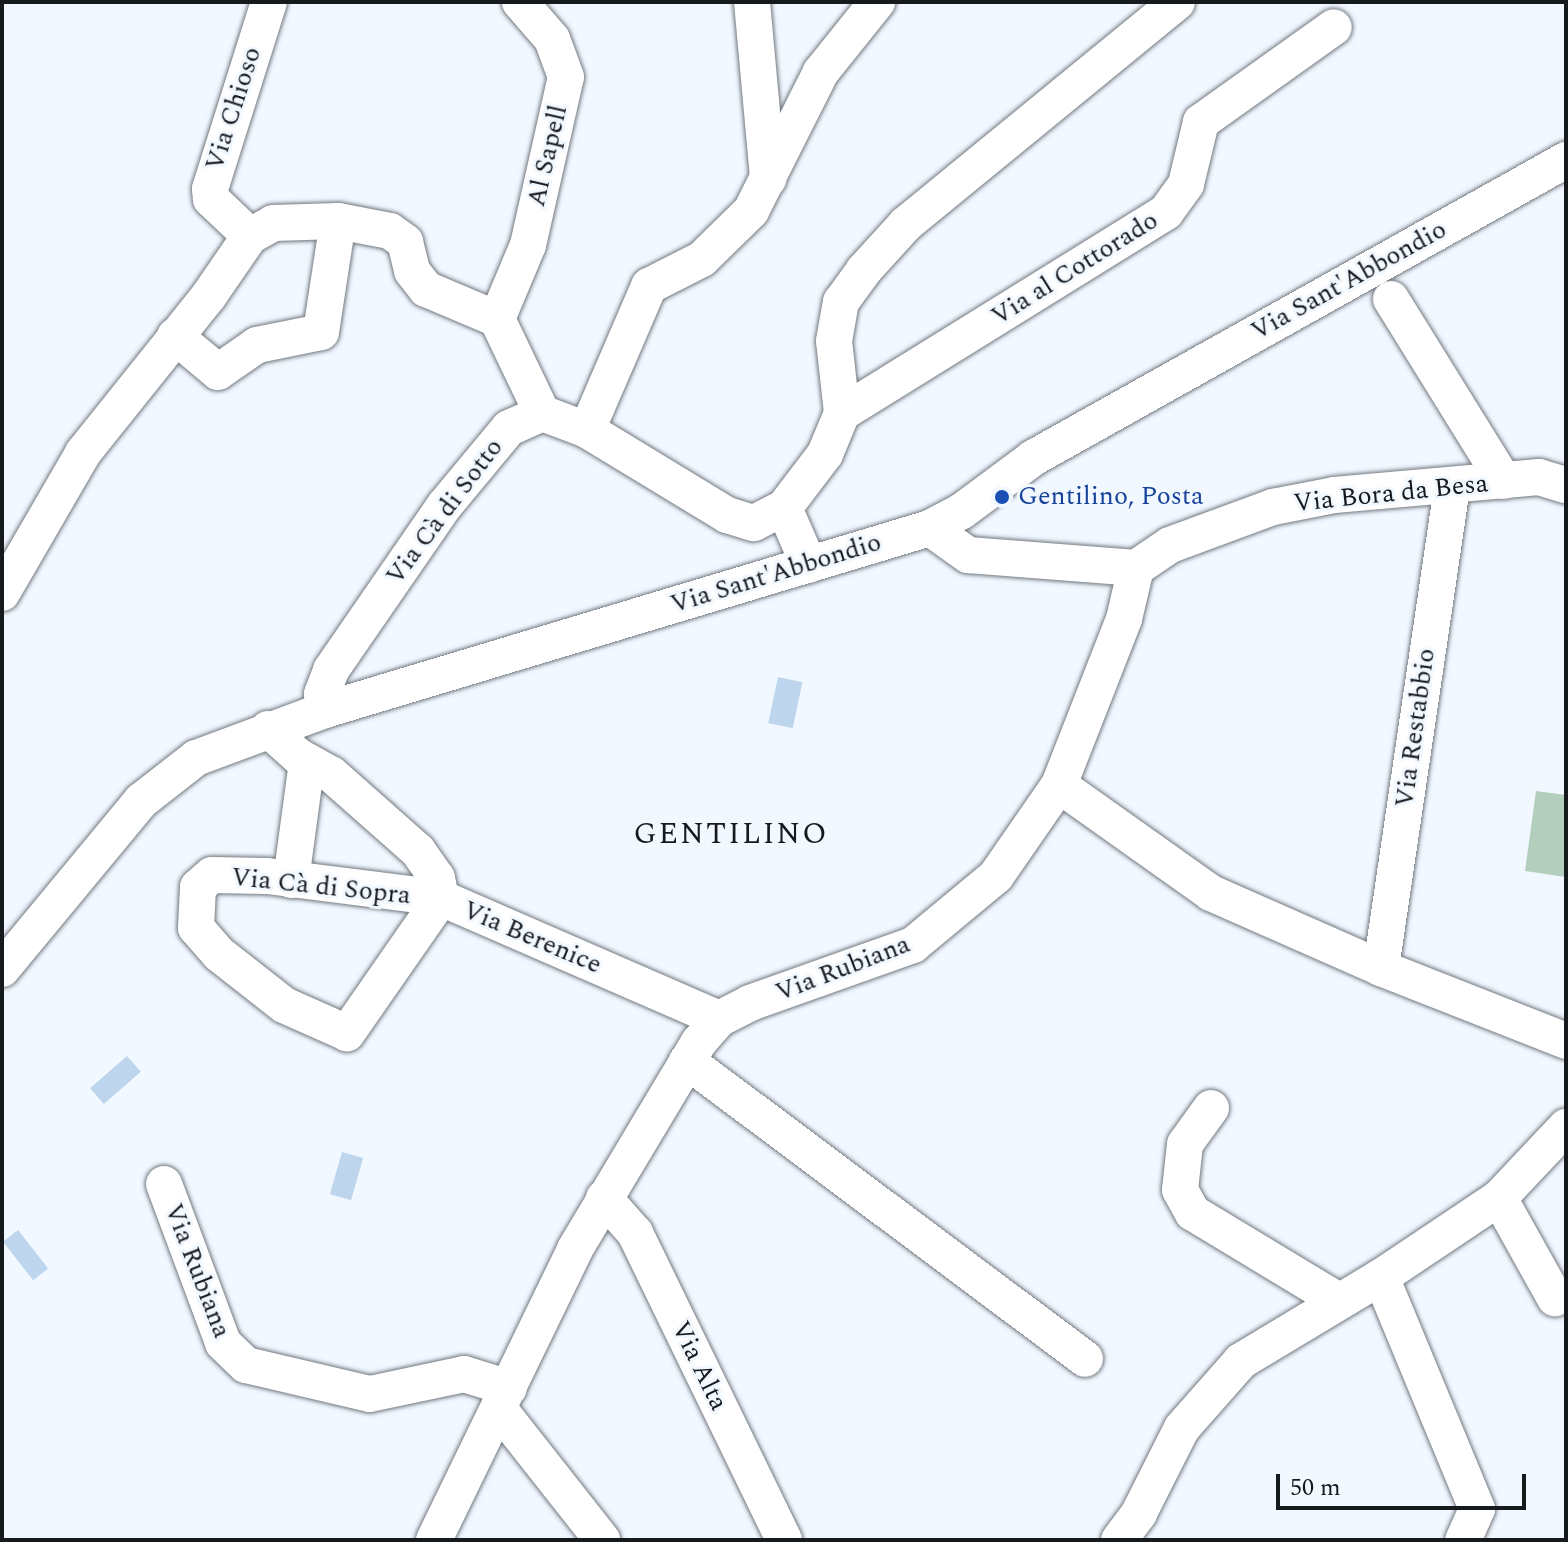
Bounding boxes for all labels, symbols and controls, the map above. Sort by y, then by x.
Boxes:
street label: Via Chioso [199,43,269,175]
street label: Al Sapell [521,102,575,210]
street label: Via al Cottorado [986,205,1164,333]
street label: Via Sant'Abbondio [1246,214,1452,348]
street label: Via Cà di Sotto [380,433,510,591]
street label: Via Bora da Besa [1292,468,1490,520]
place label: Gentilino, Posta [1018,481,1204,513]
marker: Gentilino, Posta [993,488,1011,506]
street label: Via Sant'Abbondio [667,527,885,621]
street label: Via Restabbio [1389,646,1443,810]
district label: GENTILINO [633,816,829,852]
street label: Via Cà di Sopra [230,862,412,912]
street label: Via Berenice [458,895,606,981]
street label: Via Rubiana [771,929,915,1009]
street label: Via Rubiana [157,1199,237,1343]
street label: Via Alta [664,1316,734,1416]
scale bar [1280,1458,1530,1508]
text: 50 m [1290,1470,1341,1506]

